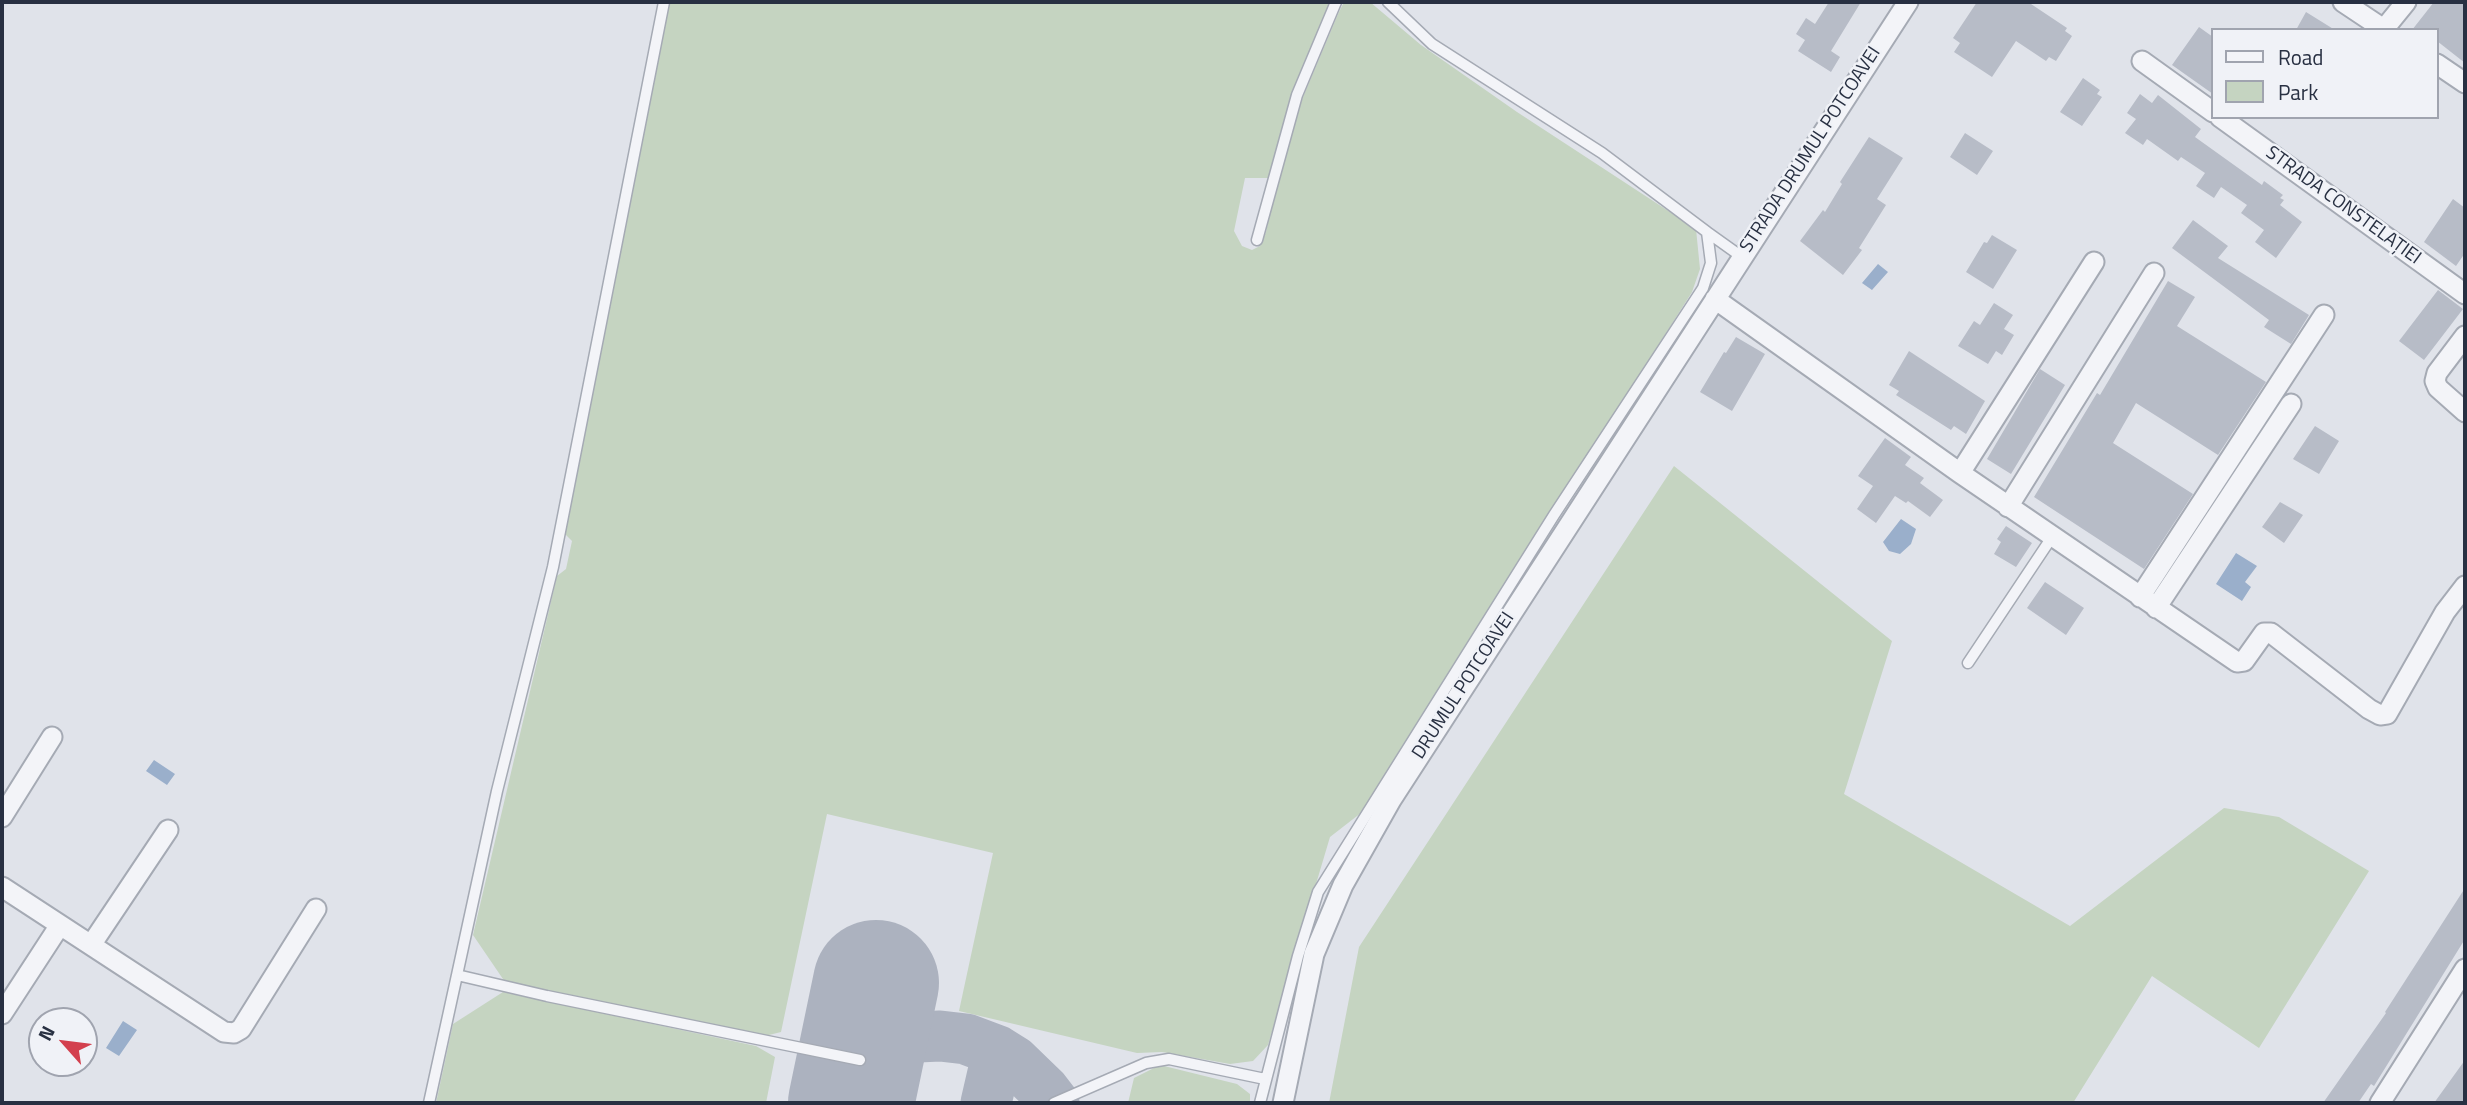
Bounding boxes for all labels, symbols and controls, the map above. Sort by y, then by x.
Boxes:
legend [2212,28,2439,119]
text: Road [2278,41,2323,73]
street label: STRADA DRUMUL POTCOAVEI [1736,43,1886,257]
text: Park [2278,76,2318,108]
street label: STRADA CONSTELAȚIEI [2261,142,2425,270]
street label: DRUMUL POTCOAVEI [1408,608,1520,764]
north arrow [28,1007,98,1077]
text: N [30,1020,62,1045]

